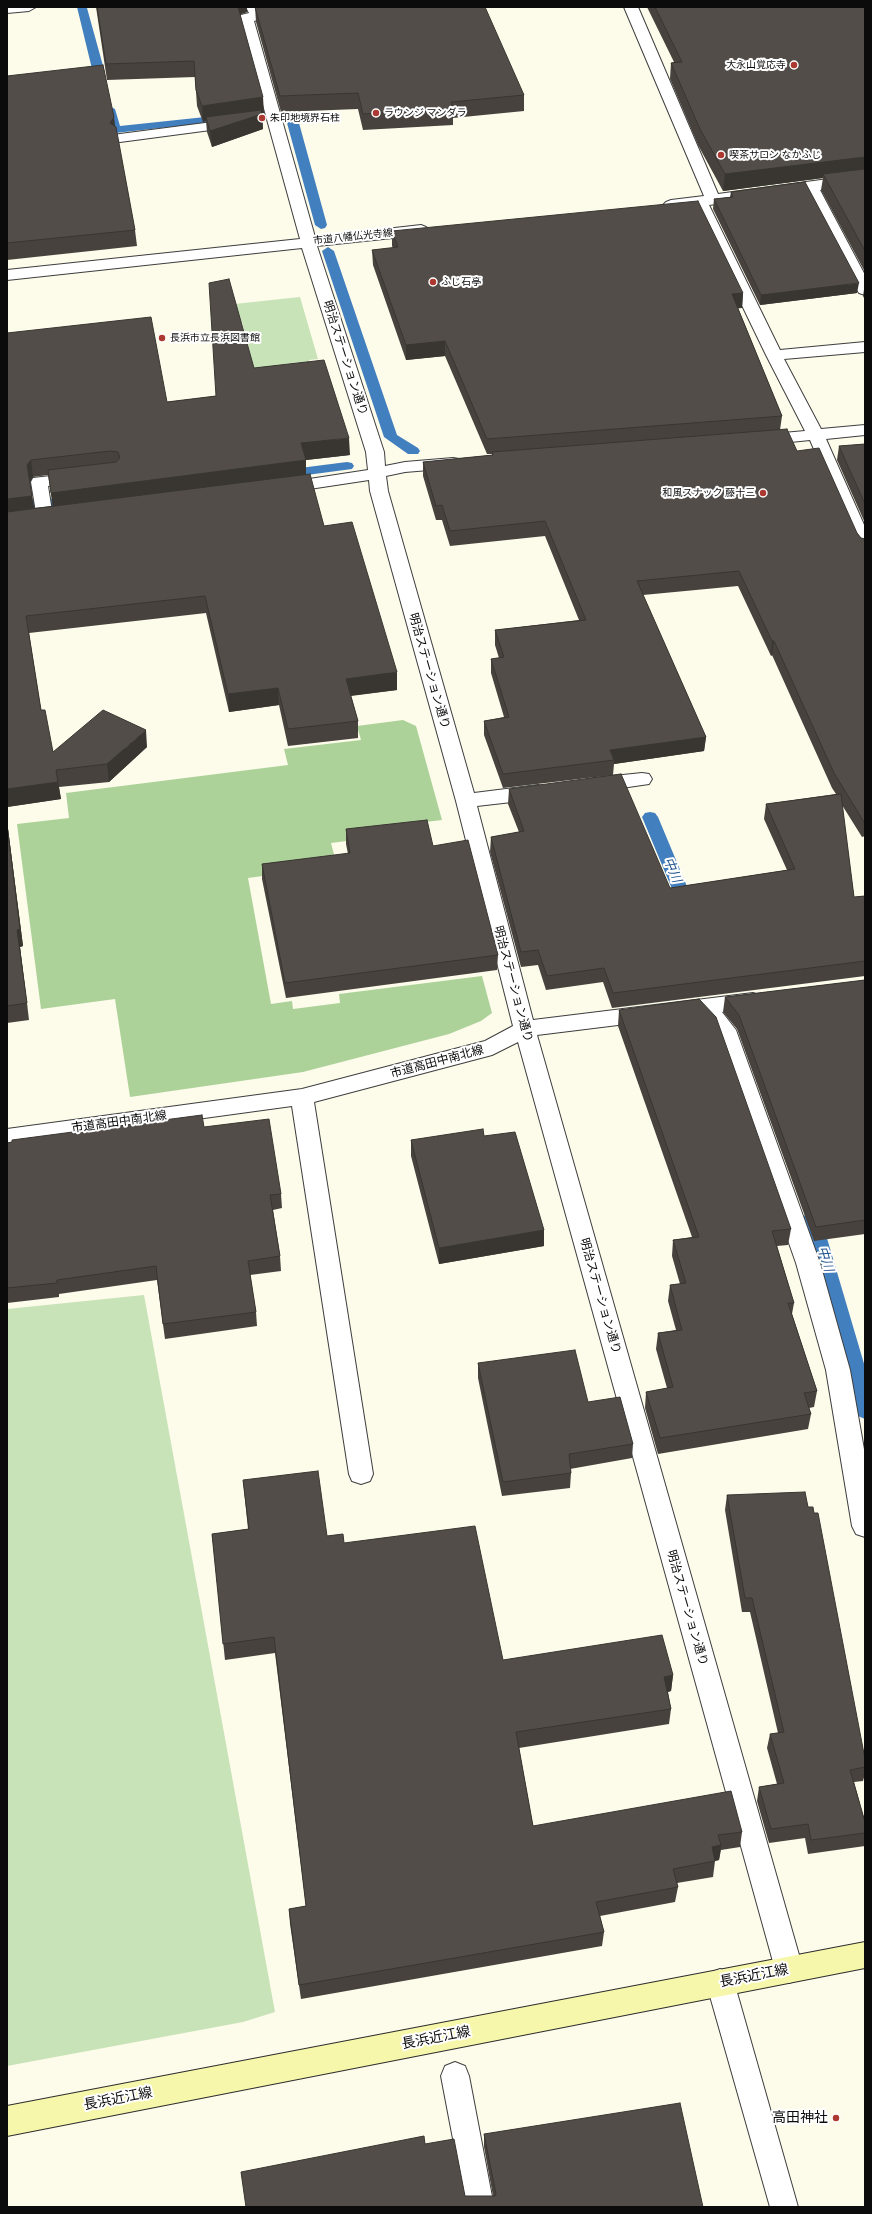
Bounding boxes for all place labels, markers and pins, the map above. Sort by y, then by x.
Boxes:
place label: 大永山覚応寺 [726,59,786,71]
marker: 大永山覚応寺 [789,60,799,70]
place label: ラウンジ マンダラ [384,107,467,119]
marker: ラウンジ マンダラ [371,108,381,118]
place label: 朱印地境界石柱 [270,112,340,124]
marker: 朱印地境界石柱 [257,113,267,123]
place label: 喫茶サロン なかふじ [729,149,822,161]
marker: 喫茶サロン なかふじ [716,150,726,160]
place label: ふじ石亭 [441,276,481,288]
marker: ふじ石亭 [428,277,438,287]
place label: 長浜市立長浜図書館 [170,332,260,344]
marker: 長浜市立長浜図書館 [157,333,167,343]
place label: 和風スナック 藤十三 [662,487,755,499]
marker: 和風スナック 藤十三 [758,488,768,498]
place label: 高田神社 [772,2110,828,2126]
marker: 高田神社 [831,2113,841,2123]

